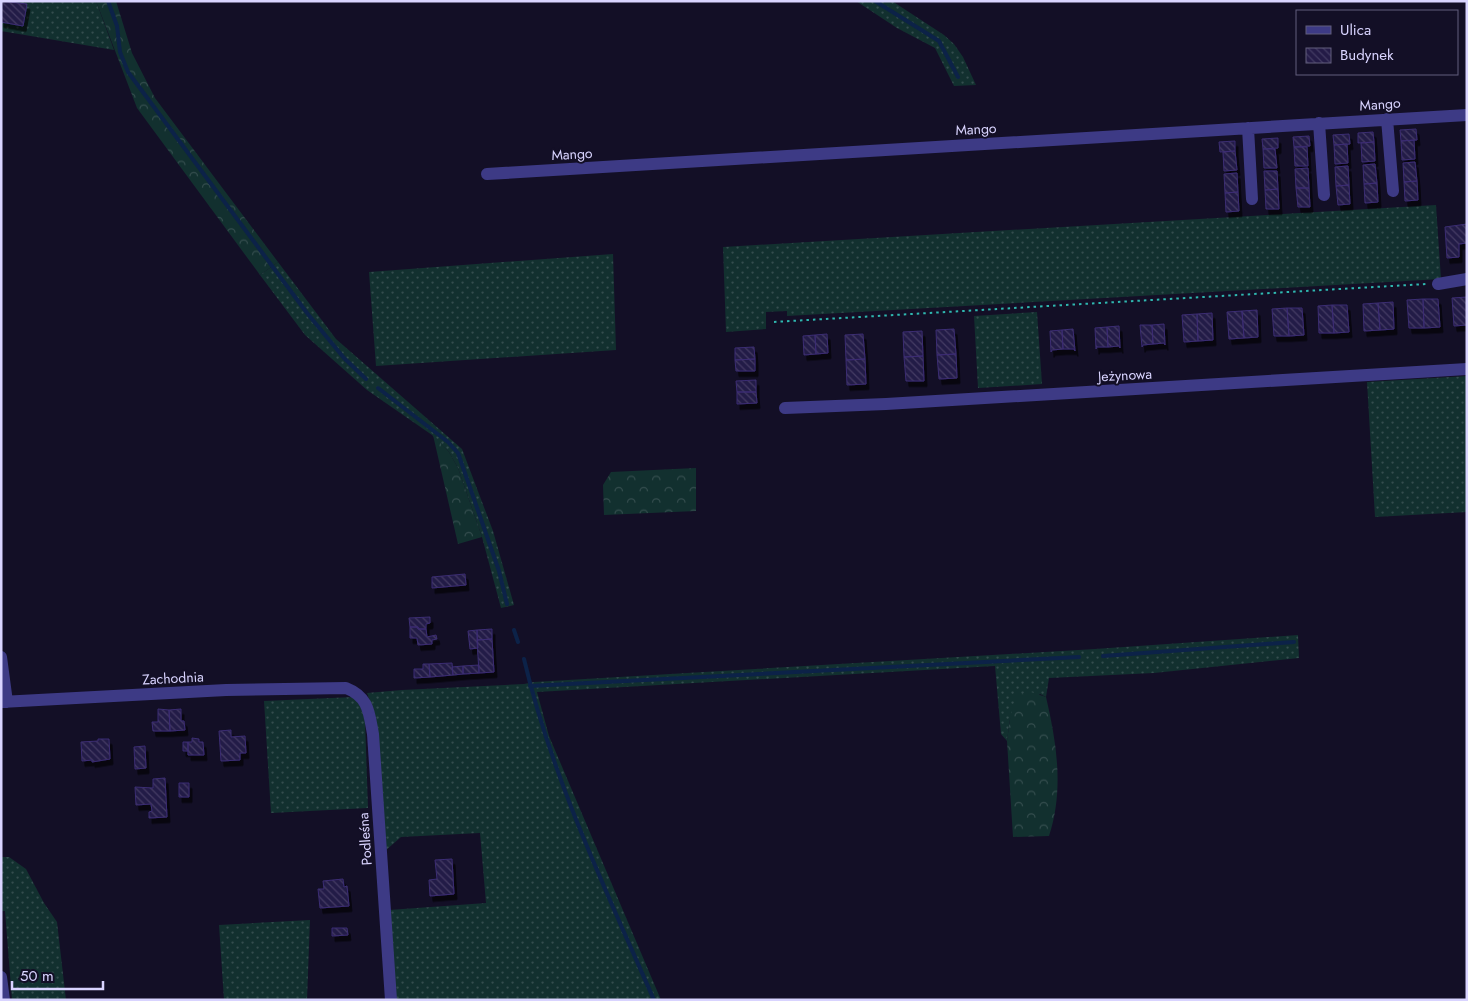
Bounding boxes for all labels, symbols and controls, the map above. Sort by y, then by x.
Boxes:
legend [1296,10,1458,75]
text: Ulica [1340,19,1371,41]
text: Budynek [1340,44,1394,66]
street label: Mango [1359,93,1402,115]
street label: Mango [955,118,997,140]
street label: Mango [551,143,593,165]
street label: Jeżynowa [1095,364,1153,387]
street label: Zachodnia [142,666,204,690]
street label: Podleśna [353,812,377,866]
scale bar [12,958,104,990]
text: 50 m [20,965,54,987]

